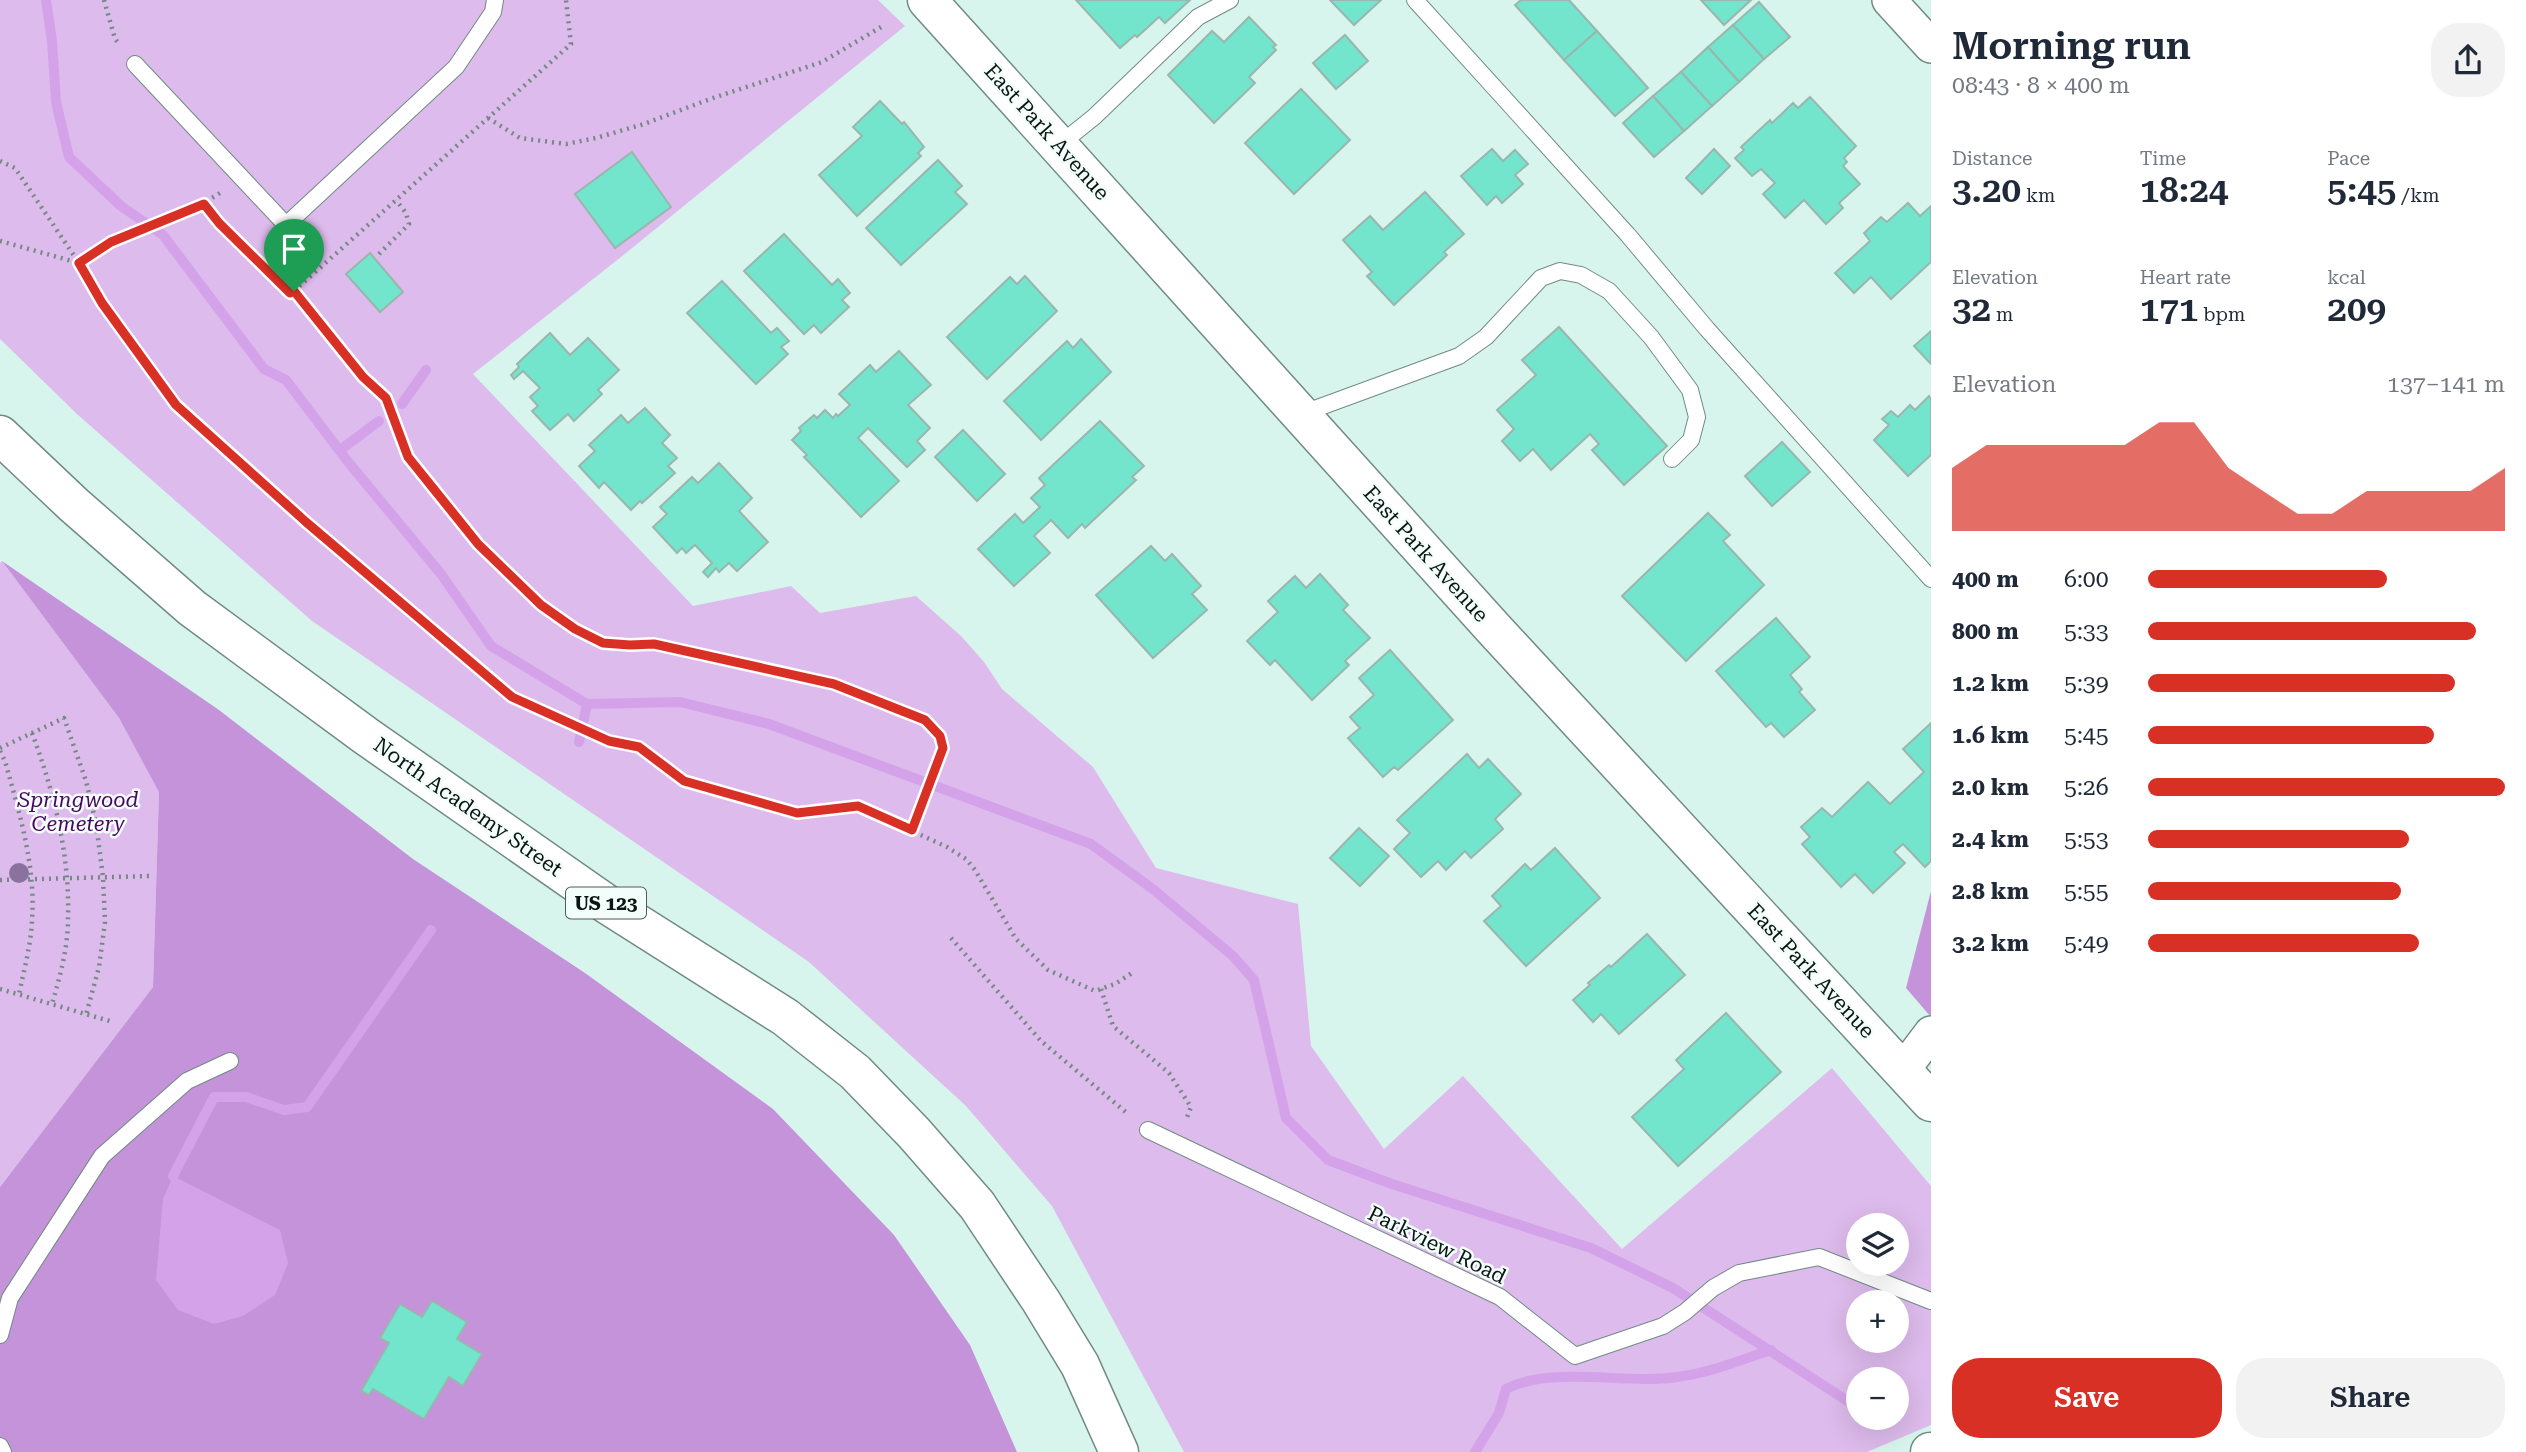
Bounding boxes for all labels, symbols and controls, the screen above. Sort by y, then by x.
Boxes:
button: share [2431,23,2505,97]
text: Morning run [1952,24,2191,68]
street label: East Park Avenue [980,59,1114,205]
text: 08:43 · 8 × 400 m [1952,72,2130,99]
text: Distance [1952,147,2032,170]
text: Time [2140,147,2186,170]
text: Pace [2327,147,2370,170]
text: 3.20 [1952,170,2021,211]
text: 18:24 [2140,170,2228,211]
text: 5:45 [2327,170,2396,211]
text: km [2021,184,2055,207]
text: /km [2396,184,2440,207]
pin [264,219,324,291]
icon: arrive [275,230,313,268]
text: Elevation [1952,266,2038,289]
text: Heart rate [2140,266,2231,289]
text: kcal [2327,266,2366,289]
text: 32 [1952,289,1991,330]
text: 171 [2140,289,2198,330]
text: 209 [2327,289,2386,330]
text: m [1991,303,2013,326]
text: bpm [2198,303,2245,326]
text: Elevation [1952,371,2056,398]
text: 137–141 m [2387,371,2505,398]
street label: East Park Avenue [1359,481,1493,627]
text: 400 m [1952,566,2019,593]
text: 6:00 [2064,566,2109,593]
text: 800 m [1952,618,2019,645]
text: 5:33 [2064,618,2109,645]
text: 1.2 km [1952,670,2029,697]
text: 5:39 [2064,670,2109,697]
text: 1.6 km [1952,722,2029,749]
text: 5:45 [2064,722,2109,749]
street label: North Academy Street [369,733,567,881]
text: 2.0 km [1952,774,2029,801]
text: 5:26 [2064,774,2109,801]
park label: Springwood Cemetery [16,788,139,836]
text: 2.4 km [1952,826,2029,853]
text: 5:53 [2064,826,2109,853]
text: 2.8 km [1952,878,2029,905]
text: 5:55 [2064,878,2109,905]
road number: US 123 [566,888,646,918]
street label: East Park Avenue [1743,899,1879,1043]
text: 3.2 km [1952,930,2029,957]
text: 5:49 [2064,930,2109,957]
street label: Parkview Road [1364,1201,1510,1289]
map controls [1846,1213,1909,1430]
button: layers [1846,1213,1909,1276]
button: + [1846,1290,1909,1353]
button: Save [1952,1358,2222,1438]
button: Share [2236,1358,2505,1438]
button: − [1846,1367,1909,1430]

